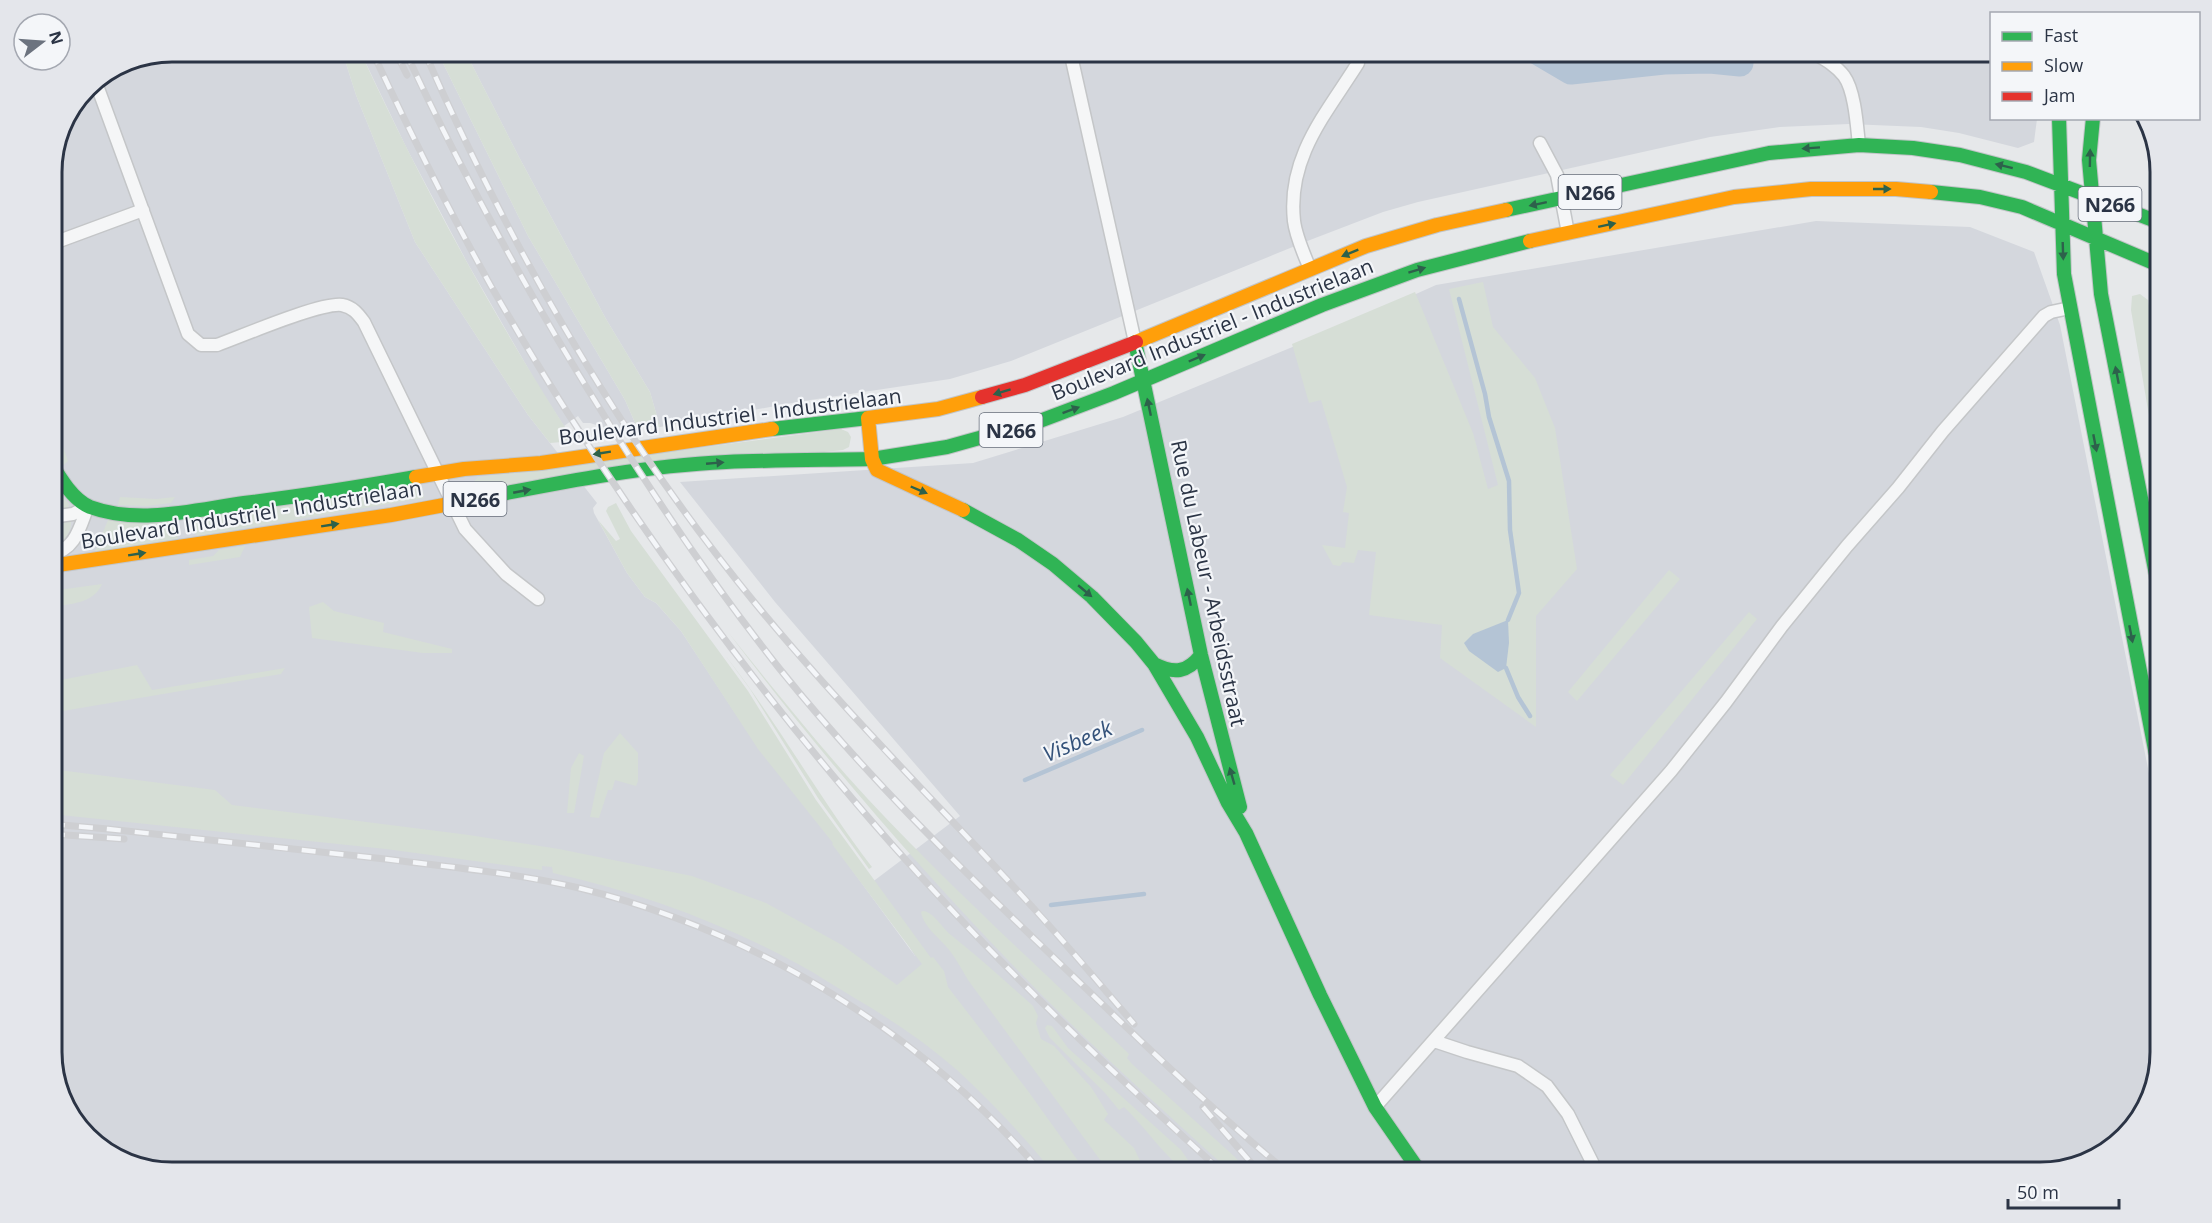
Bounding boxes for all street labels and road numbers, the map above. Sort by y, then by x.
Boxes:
road number: N266 [1558,175,1622,209]
road number: N266 [2078,187,2142,221]
street label: Boulevard Industriel - Industrielaan [1047,251,1377,407]
street label: Boulevard Industriel - Industrielaan [557,381,903,451]
road number: N266 [980,413,1042,447]
street label: Rue du Labeur - Arbeidsstraat [1165,437,1253,729]
street label: Boulevard Industriel - Industrielaan [78,473,424,555]
road number: N266 [444,482,506,516]

